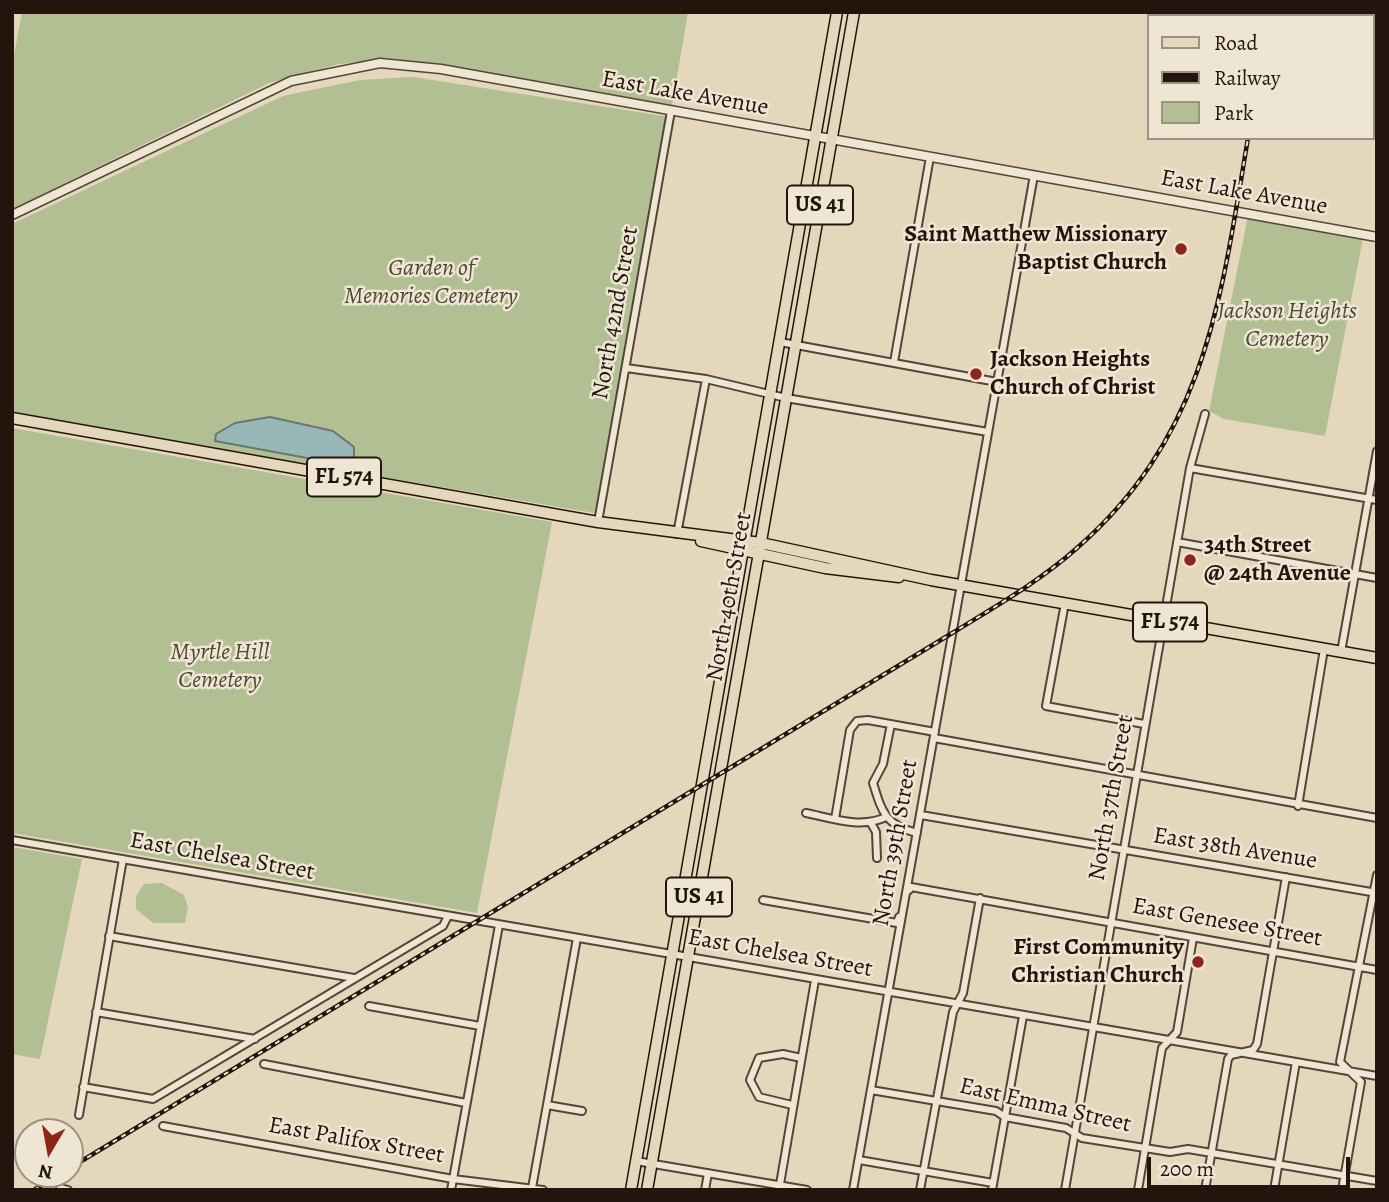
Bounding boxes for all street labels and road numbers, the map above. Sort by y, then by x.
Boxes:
street label: East Lake Avenue [599,65,771,123]
street label: East Lake Avenue [1158,164,1330,222]
road number: US 41 [787,186,853,224]
street label: North 42nd Street [587,224,645,402]
road number: FL 574 [307,457,381,496]
street label: North 40th Street [701,510,759,684]
road number: FL 574 [1133,602,1207,642]
street label: North 37th Street [1083,713,1141,883]
street label: North 39th Street [867,757,925,929]
street label: East 38th Avenue [1151,822,1319,876]
street label: East Chelsea Street [127,827,317,887]
road number: US 41 [666,877,732,916]
street label: East Genesee Street [1130,892,1324,954]
street label: East Chelsea Street [685,924,875,984]
street label: East Emma Street [956,1072,1134,1140]
street label: East Palifox Street [266,1111,446,1171]

